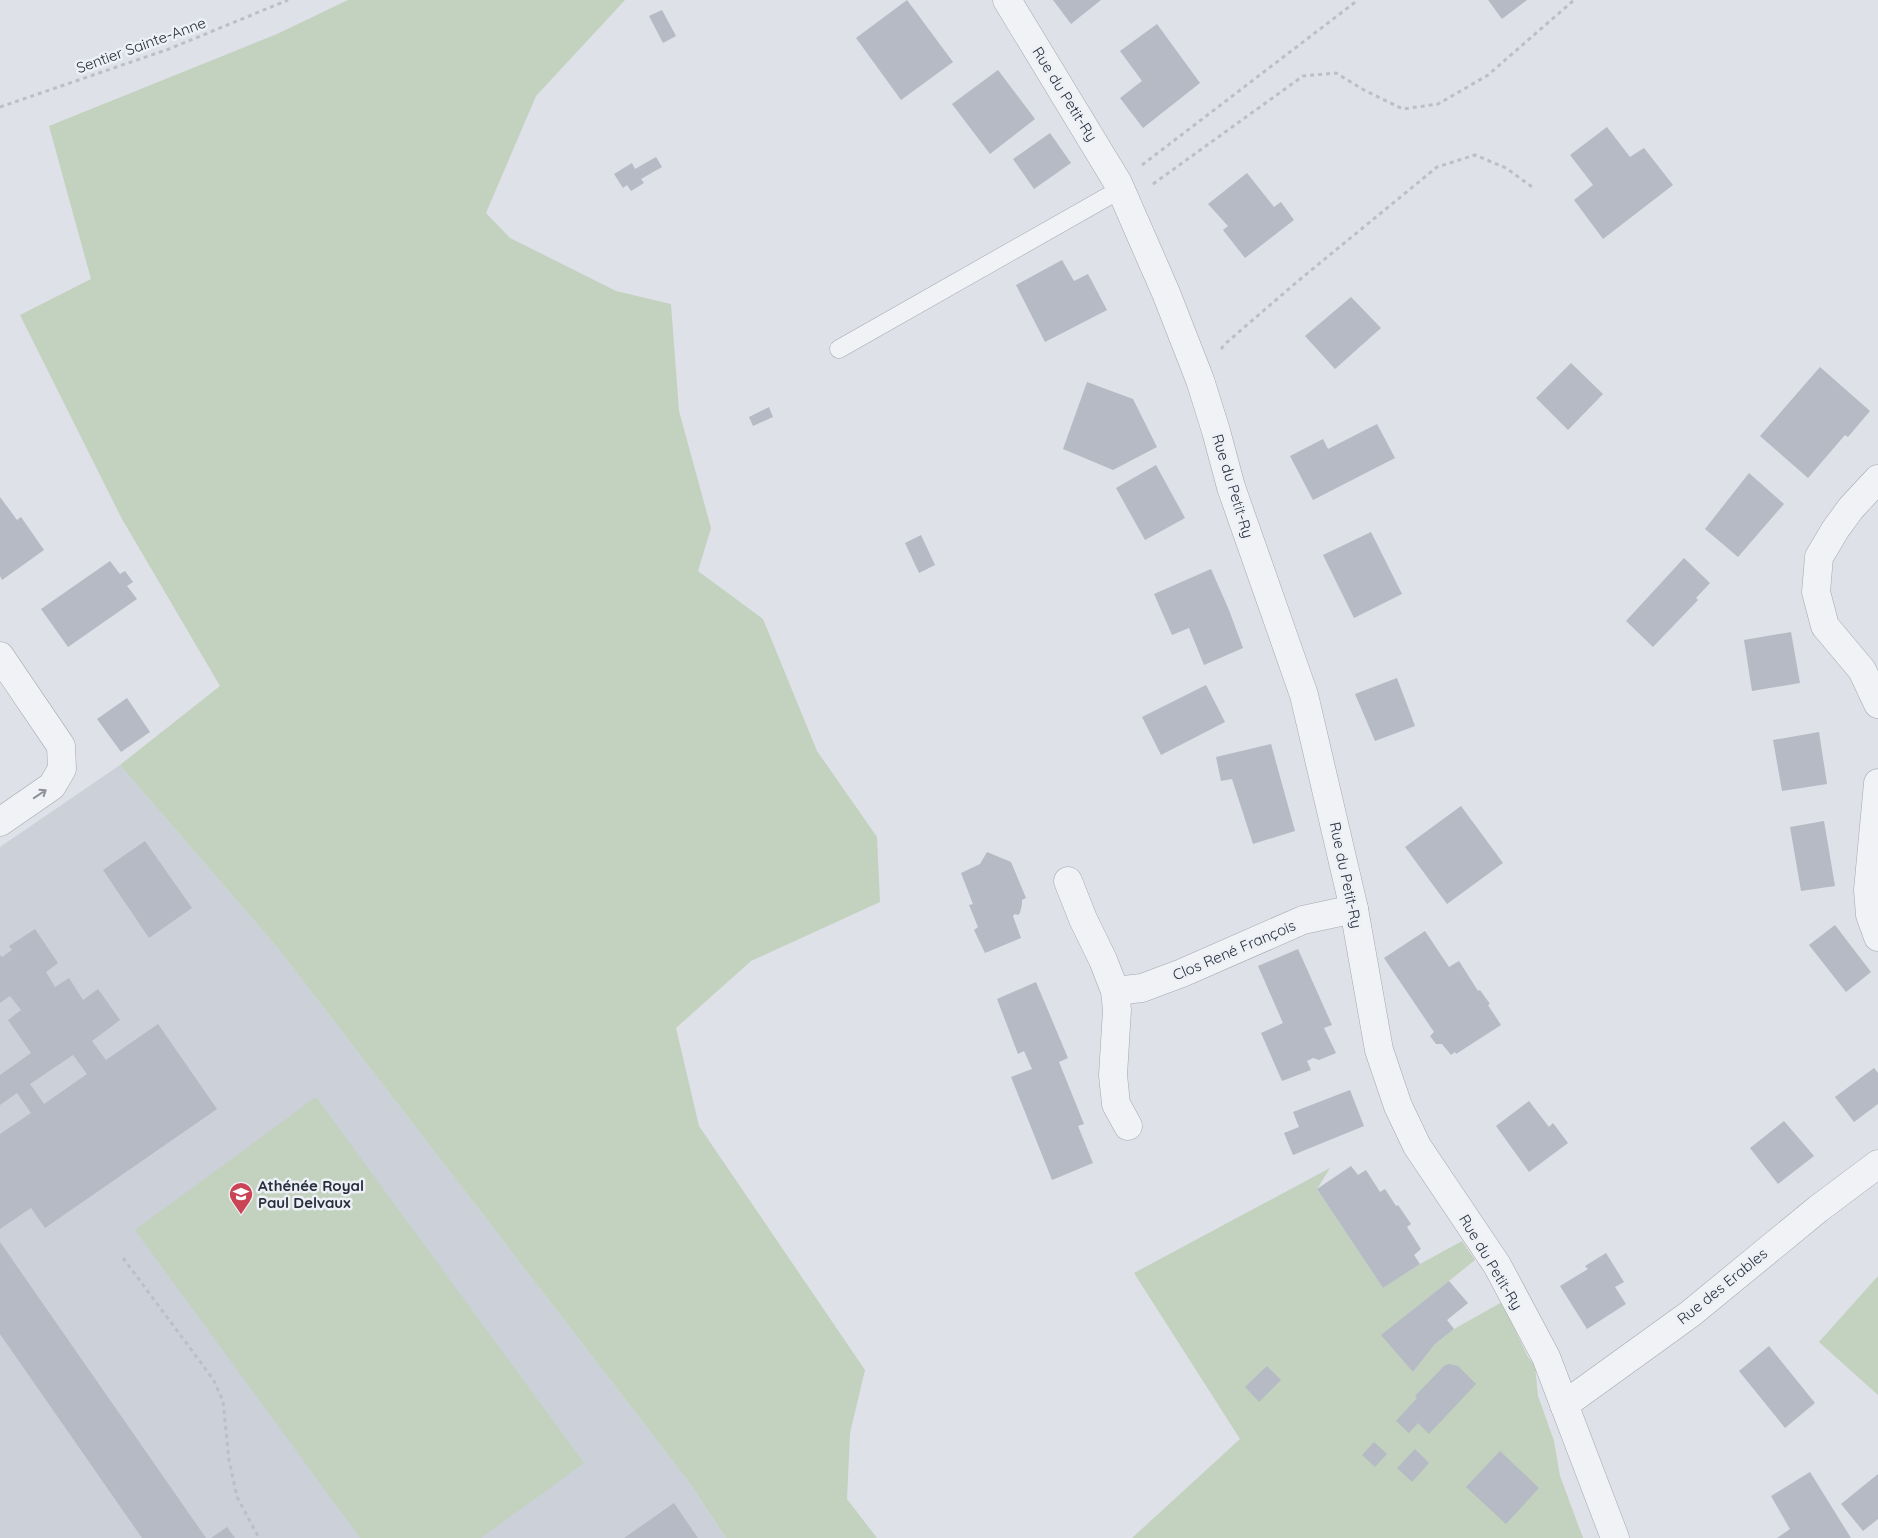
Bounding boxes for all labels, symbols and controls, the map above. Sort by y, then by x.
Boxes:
street label: Sentier Sainte-Anne [74,13,208,77]
street label: Rue du Petit-Ry [1028,43,1102,145]
street label: Rue du Petit-Ry [1208,432,1258,540]
one-way arrow [33,789,47,799]
street label: Rue du Petit-Ry [1325,820,1367,930]
street label: Clos René François [1170,916,1298,984]
place label: Athénée Royal Paul Delvaux [258,1176,364,1212]
school or university icon: Athénée Royal Paul Delvaux [228,1181,254,1215]
street label: Rue du Petit-Ry [1455,1211,1527,1313]
street label: Rue des Erables [1673,1244,1771,1328]

